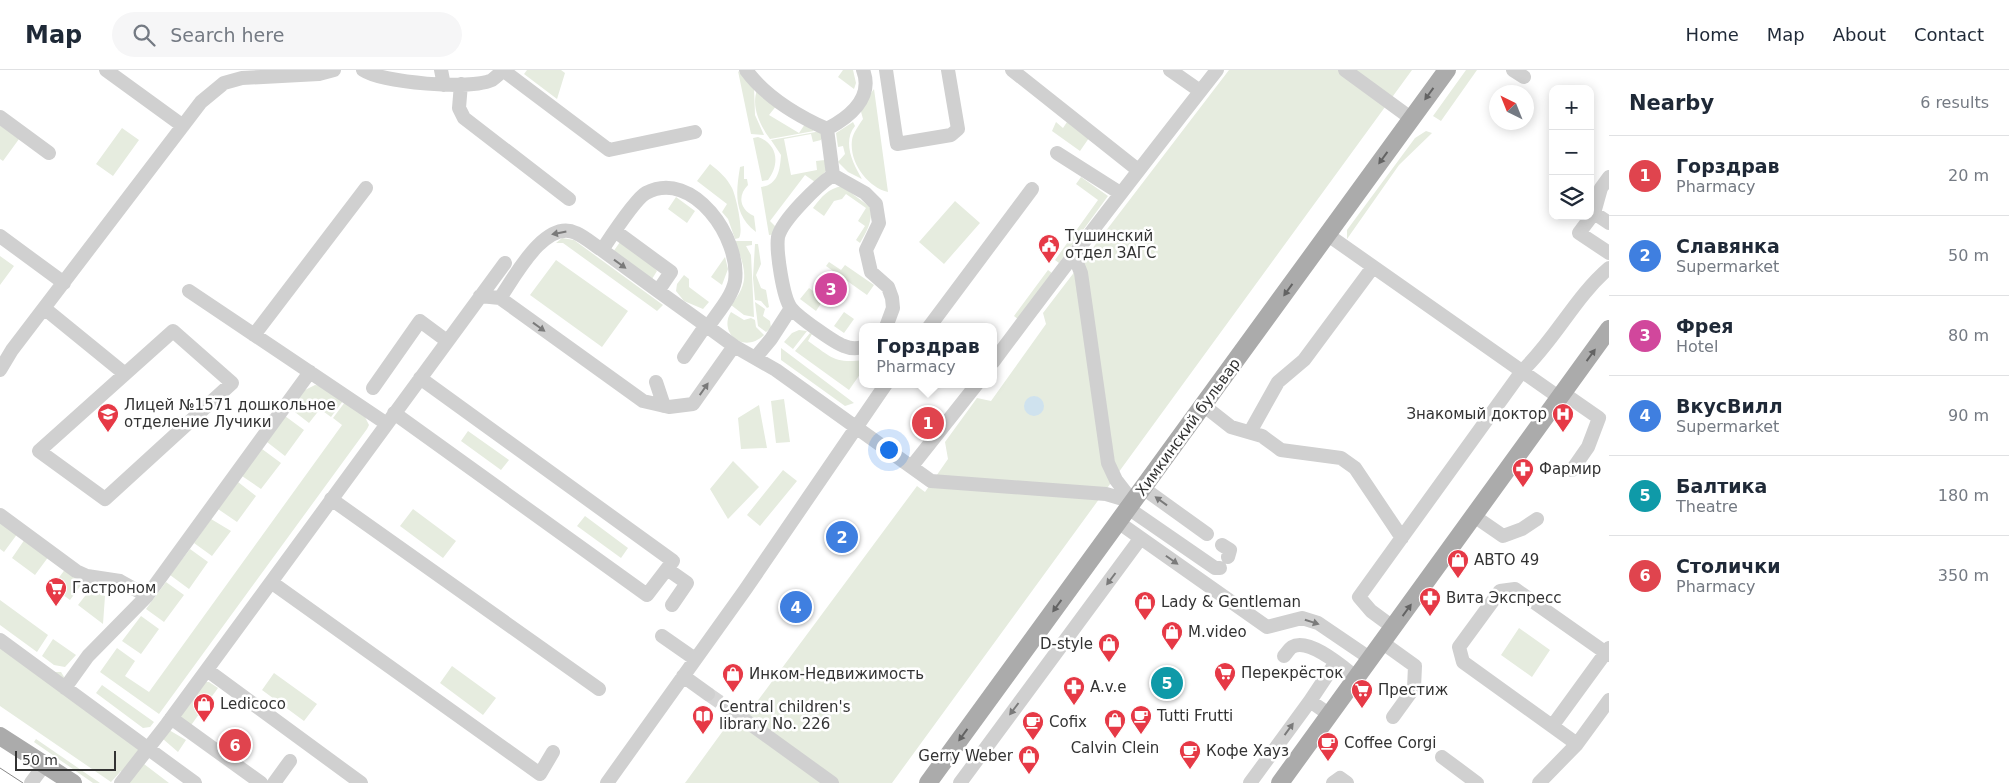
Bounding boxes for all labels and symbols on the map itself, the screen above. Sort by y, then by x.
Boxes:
north arrow [1489,85,1534,130]
one-way arrow [1424,87,1435,100]
one-way arrow [1379,152,1389,165]
place label: Тушинский отдел ЗАГС [1064,227,1156,262]
one-way arrow [551,229,567,237]
public building icon: Тушинский отдел ЗАГС [1037,233,1061,264]
one-way arrow [613,259,627,269]
pin: 3 [815,270,847,308]
one-way arrow [1282,283,1293,296]
one-way arrow [533,322,546,332]
one-way arrow [1585,349,1596,362]
street label: Химкинский бульвар [1132,355,1244,499]
one-way arrow [699,382,709,396]
place label: Лицей №1571 дошкольное отделение Лучики [124,396,336,431]
school or university icon: Лицей №1571 дошкольное отделение Лучики [96,402,120,433]
hospital icon: Знакомый доктор [1551,402,1575,433]
pin: 1 [912,404,944,442]
place label: Знакомый доктор [1406,405,1547,423]
your location [876,437,902,463]
pharmacy icon: Фармир [1511,457,1535,488]
place label: Фармир [1539,460,1601,478]
one-way arrow [1154,496,1167,506]
pin: 2 [826,518,858,556]
shop icon: АВТО 49 [1446,548,1470,579]
place label: АВТО 49 [1474,551,1539,569]
one-way arrow [1165,555,1179,565]
one-way arrow [1106,572,1116,586]
supermarket icon: Гастроном [44,576,68,607]
place label: Гастроном [72,579,156,597]
pharmacy icon: Вита Экспресс [1418,586,1442,617]
pin: 4 [780,588,812,626]
place label: Вита Экспресс [1446,589,1562,607]
shop icon: Lady & Gentleman [1133,590,1157,621]
place label: Lady & Gentleman [1161,593,1301,611]
one-way arrow [1051,599,1062,612]
one-way arrow [1402,603,1412,617]
one-way arrow [1304,618,1319,626]
shop icon: M.video [1160,620,1184,651]
place label: M.video [1188,623,1247,641]
shop icon: D-style [1097,632,1121,663]
place label: D-style [1040,635,1093,653]
supermarket icon: Перекрёсток [1213,661,1237,692]
shop icon: Инком-Недвижимость [721,662,745,693]
pin: 5 [1151,664,1183,702]
place label: Перекрёсток [1241,664,1343,682]
place label: Инком-Недвижимость [749,665,924,683]
pharmacy icon: A.v.e [1062,675,1086,706]
place label: A.v.e [1090,678,1126,696]
supermarket icon: Престиж [1350,678,1374,709]
place label: Престиж [1378,681,1448,699]
shop icon: Ledicoco [192,692,216,723]
place label: Ledicoco [220,695,286,713]
place label: Central children's library No. 226 [719,698,851,733]
one-way arrow [1009,702,1019,716]
library icon: Central children's library No. 226 [691,704,715,735]
cafe icon: Tutti Frutti [1129,704,1153,735]
place label: Tutti Frutti [1156,707,1233,725]
shop icon: Calvin Clein [1103,708,1127,739]
cafe icon: Cofix [1021,710,1045,741]
place label: Cofix [1049,713,1087,731]
one-way arrow [1284,723,1294,736]
pin: 6 [219,726,251,764]
one-way arrow [958,728,968,742]
cafe icon: Coffee Corgi [1316,731,1340,762]
place label: Coffee Corgi [1344,734,1436,752]
place label: Calvin Clein [1071,739,1159,757]
cafe icon: Кофе Хауз [1178,739,1202,770]
place label: Кофе Хауз [1206,742,1289,760]
shop icon: Gеrry Weber [1017,744,1041,775]
place label: Gеrry Weber [918,747,1014,765]
scale bar [15,748,116,771]

